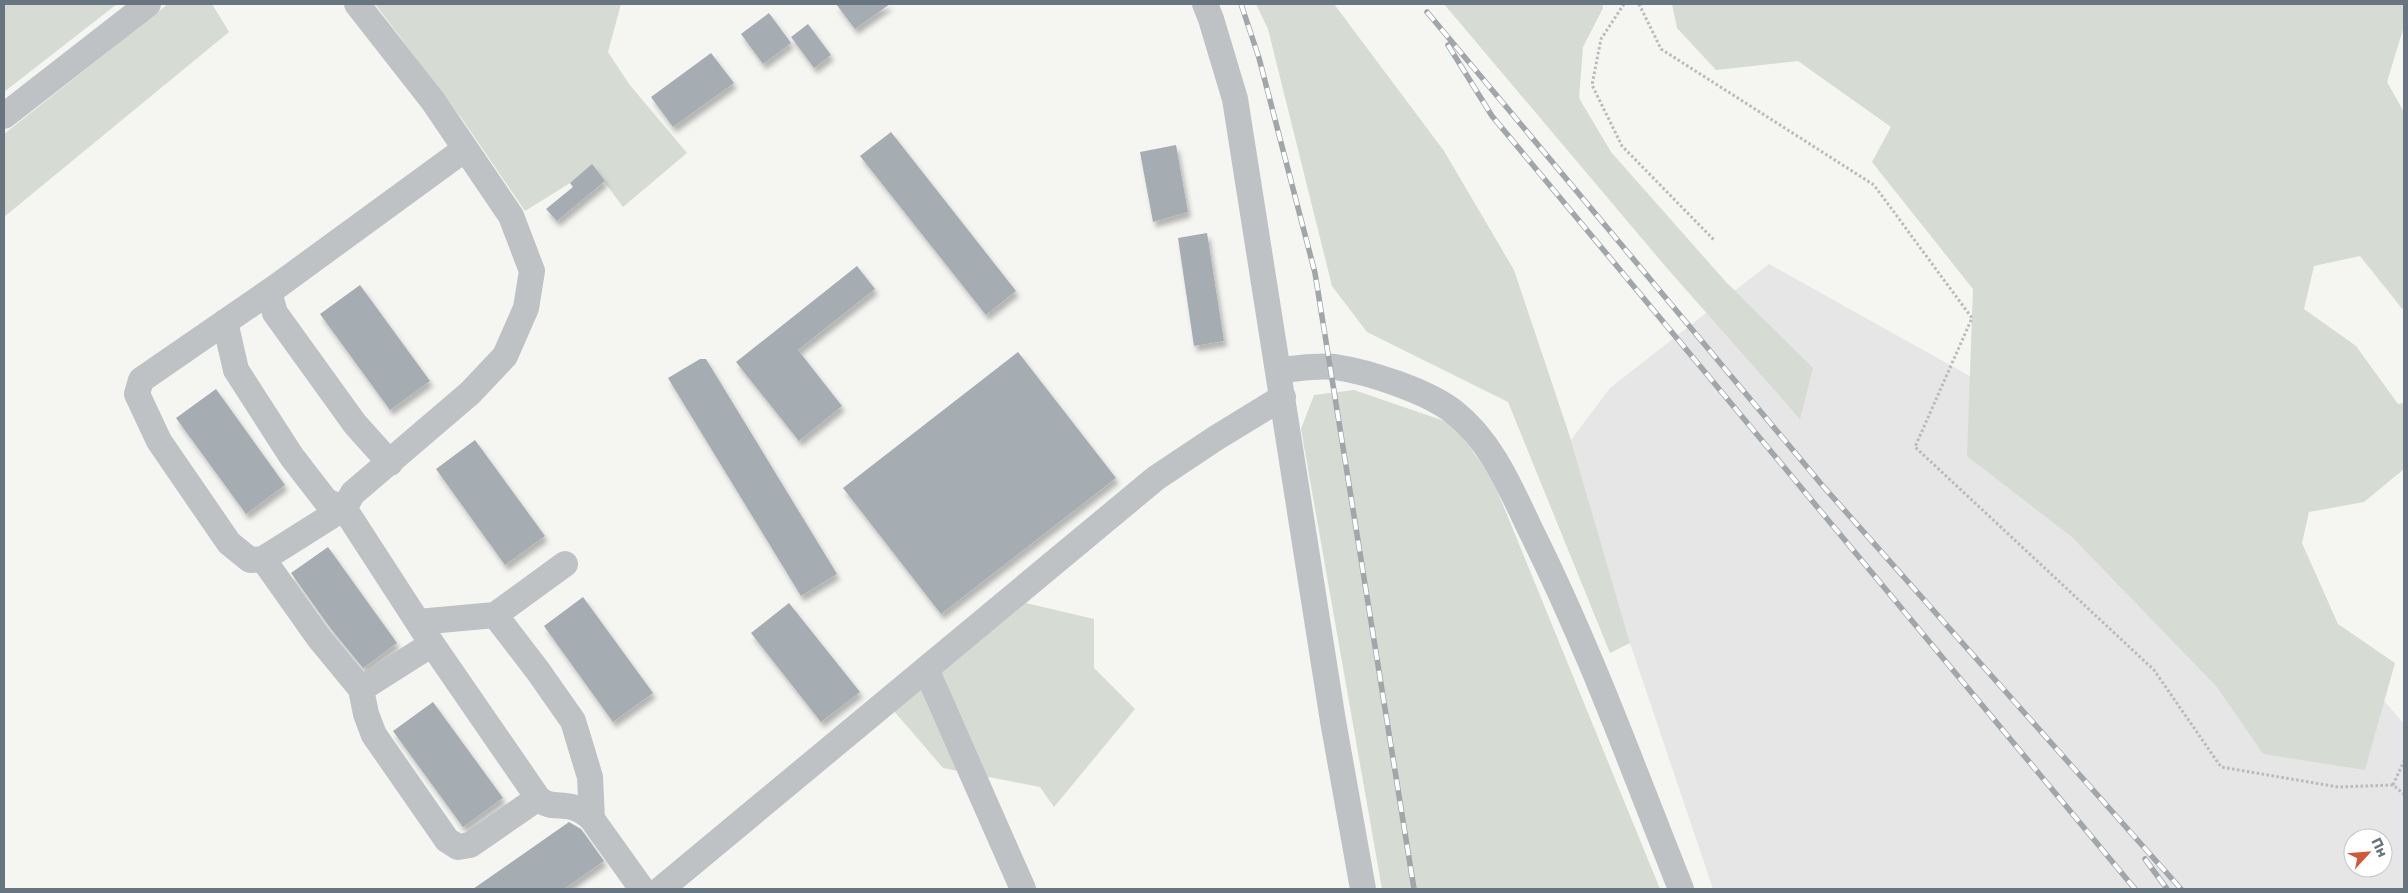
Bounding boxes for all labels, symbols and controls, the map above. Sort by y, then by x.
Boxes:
north arrow [2343,828,2393,878]
text: Пн [2367,835,2391,860]

